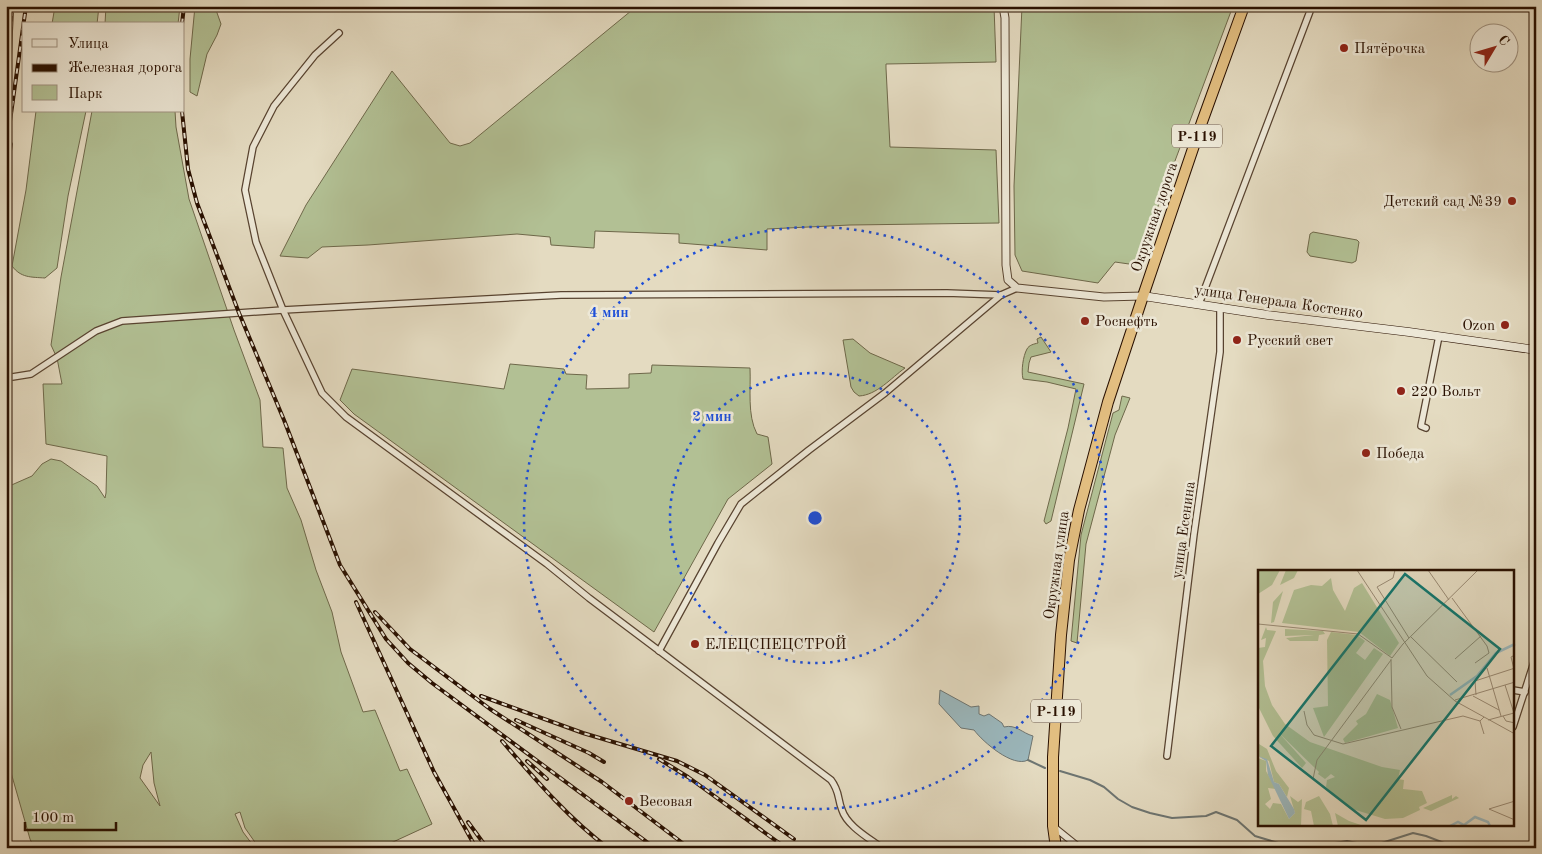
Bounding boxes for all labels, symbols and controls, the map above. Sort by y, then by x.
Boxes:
legend [22,22,185,112]
north arrow [1470,22,1520,72]
text: С [1495,33,1512,49]
text: Улица [68,37,109,52]
marker: Пятёрочка [1338,42,1350,54]
place label: Пятёрочка [1354,42,1426,57]
text: Железная дорога [68,61,183,76]
text: Парк [68,87,103,102]
road number: Р-119 [1172,124,1222,148]
street label: Окружная дорога [1130,160,1181,274]
place label: Детский сад №39 [1384,195,1502,210]
marker: Детский сад №39 [1506,195,1518,207]
street label: улица Генерала Костенко [1194,283,1364,322]
text: 4 мин [589,306,629,321]
marker: Роснефть [1079,315,1091,327]
place label: Роснефть [1095,315,1158,330]
place label: Ozon [1462,319,1495,334]
marker: Ozon [1499,319,1511,331]
marker: Русский свет [1231,334,1243,346]
place label: Русский свет [1247,334,1333,349]
marker: 220 Вольт [1395,385,1407,397]
place label: 220 Вольт [1411,385,1481,400]
text: 2 мин [692,410,732,425]
marker: Победа [1360,447,1372,459]
place label: Победа [1376,447,1425,462]
street label: улица Есенина [1170,480,1199,580]
centre of rings [806,509,824,527]
street label: Окружная улица [1042,509,1073,621]
inset map [1258,570,1514,826]
place label: ЕЛЕЦСПЕЦСТРОЙ [705,634,847,653]
marker: ЕЛЕЦСПЕЦСТРОЙ [689,638,701,650]
road number: Р-119 [1031,699,1081,722]
marker: Весовая [623,795,635,807]
place label: Весовая [639,795,693,810]
scale bar [25,799,116,831]
text: 100 m [32,811,74,826]

